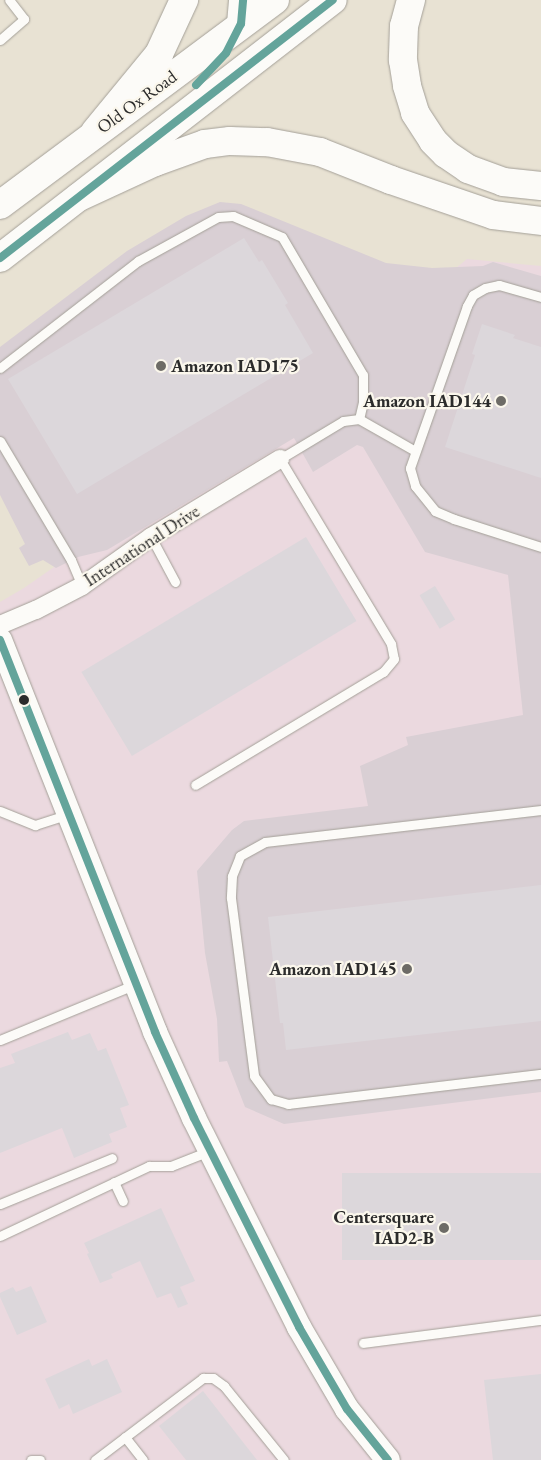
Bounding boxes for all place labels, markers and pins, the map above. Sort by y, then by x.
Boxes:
place label: Amazon IAD175 [171,355,299,377]
marker: Amazon IAD175 [155,360,167,372]
place label: Amazon IAD144 [363,390,491,412]
marker: Amazon IAD144 [495,395,507,407]
unlabelled marker [19,695,29,705]
place label: Amazon IAD145 [269,958,397,980]
marker: Amazon IAD145 [401,963,413,975]
place label: Centersquare IAD2-B [333,1207,434,1250]
marker: Centersquare IAD2-B [438,1222,450,1234]

